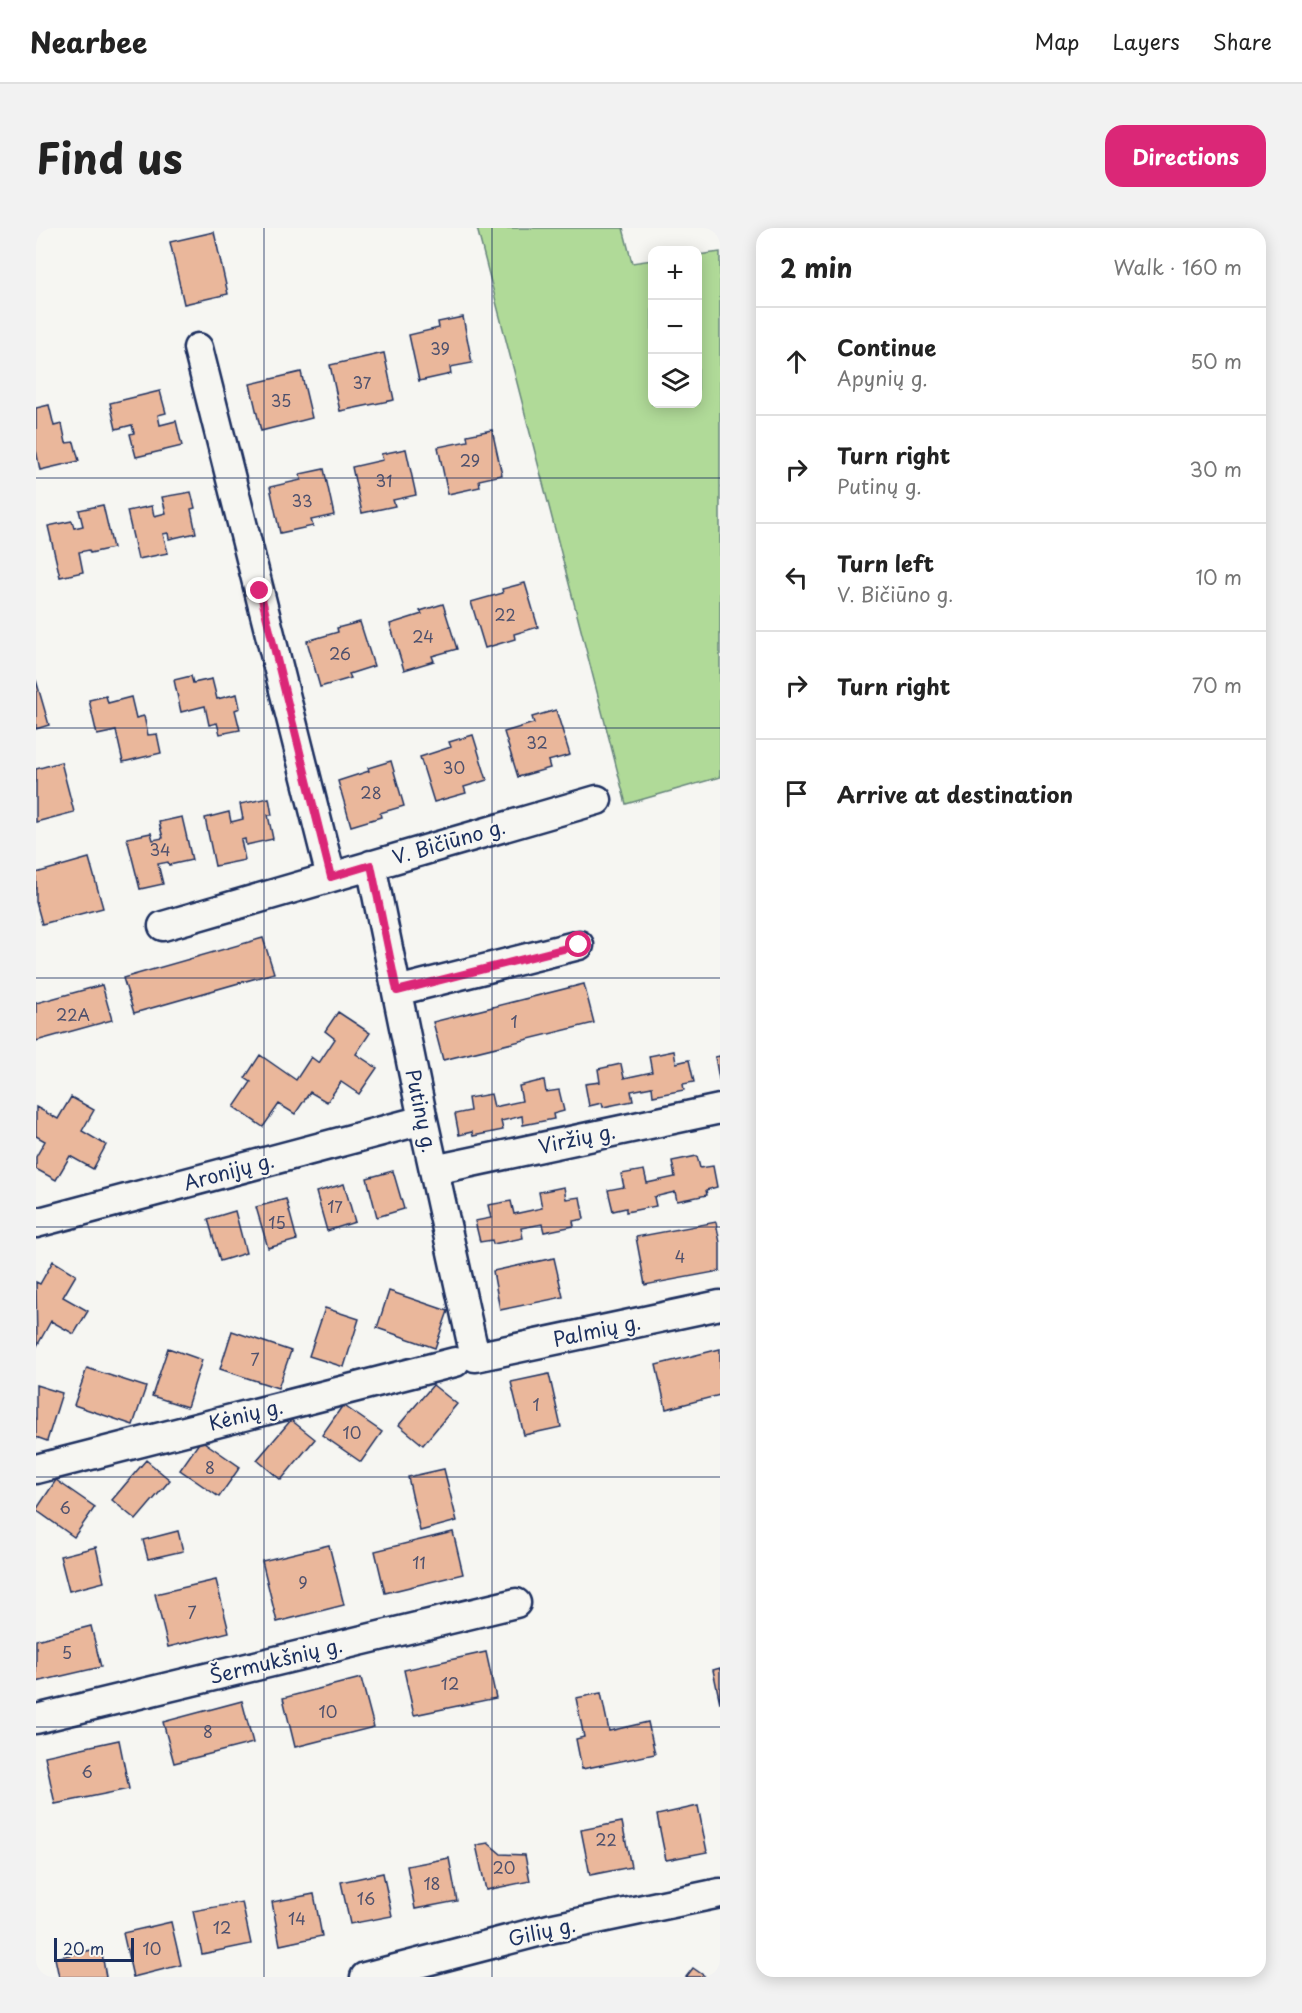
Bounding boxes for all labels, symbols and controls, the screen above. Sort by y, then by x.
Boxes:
text: Nearbee [30,20,147,63]
text: Map [1035,25,1079,57]
text: Layers [1112,25,1180,57]
text: Share [1213,25,1272,57]
text: Find us [36,125,183,188]
button: Directions [1105,125,1266,187]
map controls [648,246,702,408]
button: + [648,246,702,300]
text: 2 min [780,248,853,287]
text: Walk · 160 m [1114,252,1242,282]
button: − [648,300,702,354]
text: Continue [837,330,936,363]
house number: 39 [430,336,450,360]
icon: ahead [780,345,813,378]
text: 50 m [1190,346,1242,376]
button: layers [648,354,702,408]
text: Apynių g. [837,363,928,393]
house number: 37 [353,370,372,394]
house number: 35 [271,388,291,412]
text: Turn right [837,438,950,471]
house number: 29 [460,448,480,472]
icon: right [780,453,813,486]
text: 30 m [1189,454,1242,484]
house number: 31 [376,468,392,492]
text: Putinų g. [837,471,922,501]
house number: 33 [291,488,313,512]
text: Turn left [837,546,934,579]
icon: left [780,561,813,594]
text: 10 m [1195,562,1242,592]
route end [246,577,272,603]
text: V. Bičiūno g. [837,579,953,609]
house number: 22 [494,602,516,626]
house number: 24 [412,624,434,648]
house number: 26 [329,641,351,665]
icon: right [780,669,813,702]
text: Turn right [837,669,950,702]
text: 70 m [1192,670,1242,700]
house number: 32 [526,730,548,754]
house number: 30 [443,755,465,779]
icon: arrive [780,777,813,810]
text: Arrive at destination [837,777,1073,810]
house number: 28 [360,780,382,804]
street label: V. Bičiūno g. [389,811,509,872]
house number: 34 [149,837,171,861]
route start [565,931,591,957]
house number: 22A [56,1002,90,1026]
house number: 1 [510,1009,518,1033]
street label: Putinų g. [398,1066,445,1155]
street label: Viržių g. [535,1115,618,1161]
street label: Aronijų g. [180,1145,278,1198]
house number: 17 [327,1194,343,1218]
house number: 15 [268,1210,286,1234]
house number: 4 [675,1244,685,1268]
street label: Palmių g. [550,1306,643,1354]
house number: 7 [250,1347,260,1371]
street label: Kėnių g. [205,1390,286,1438]
house number: 1 [532,1392,540,1416]
house number: 10 [343,1420,361,1444]
house number: 8 [205,1455,215,1479]
house number: 6 [59,1495,71,1519]
house number: 11 [412,1550,426,1574]
house number: 9 [298,1570,308,1594]
house number: 7 [187,1600,197,1624]
street label: Šermukšnių g. [206,1629,345,1691]
house number: 5 [62,1640,72,1664]
house number: 12 [441,1671,459,1695]
house number: 10 [319,1699,337,1723]
house number: 8 [203,1719,213,1743]
house number: 6 [81,1759,93,1783]
house number: 22 [595,1827,617,1851]
house number: 20 [493,1855,515,1879]
house number: 18 [423,1871,441,1895]
house number: 16 [357,1886,375,1910]
house number: 14 [288,1906,306,1930]
street label: Gilių g. [505,1909,578,1953]
house number: 12 [213,1915,231,1939]
scale bar [54,1935,134,1962]
text: 20 m [63,1936,104,1960]
house number: 10 [143,1936,161,1960]

